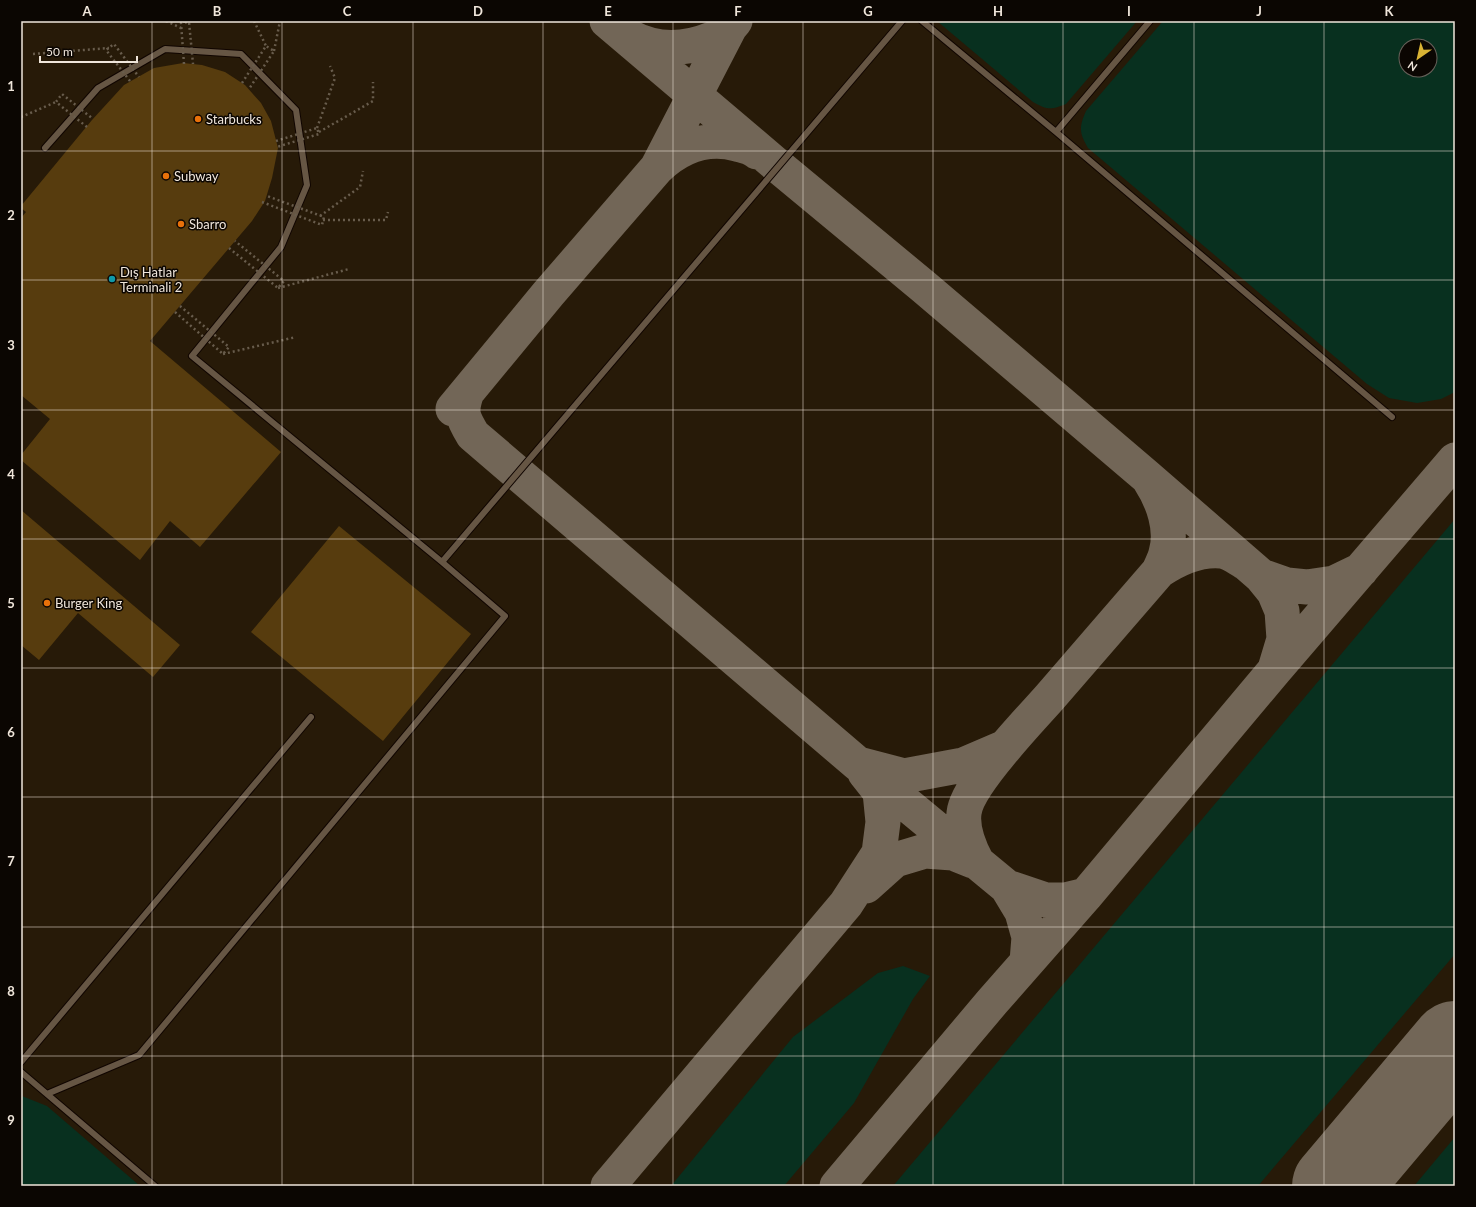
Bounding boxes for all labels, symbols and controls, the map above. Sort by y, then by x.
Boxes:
text: A [81,3,92,19]
text: B [213,3,222,19]
text: C [343,3,352,19]
text: D [473,3,483,19]
text: E [604,3,612,19]
text: F [734,3,742,19]
text: G [863,3,873,19]
text: H [993,3,1003,19]
text: I [1127,3,1131,19]
text: J [1256,3,1262,19]
text: K [1385,3,1395,19]
scale bar [40,38,137,64]
north arrow [1398,38,1438,78]
text: 50 m [46,44,73,59]
text: N [1405,59,1419,74]
text: 1 [7,78,15,94]
place label: Starbucks [206,111,262,127]
marker: Starbucks [193,114,203,124]
place label: Subway [174,168,219,184]
marker: Subway [161,171,171,181]
text: 2 [7,207,15,223]
place label: Sbarro [189,216,226,232]
marker: Sbarro [176,219,186,229]
place label: Dış Hatlar Terminali 2 [120,264,182,295]
marker: Dış Hatlar Terminali 2 [107,274,117,284]
text: 3 [7,337,15,353]
text: 4 [7,466,15,482]
text: 5 [7,595,15,611]
place label: Burger King [55,595,122,611]
marker: Burger King [42,598,52,608]
text: 6 [7,724,15,740]
text: 7 [7,853,15,869]
text: 8 [7,983,15,999]
text: 9 [7,1112,15,1128]

